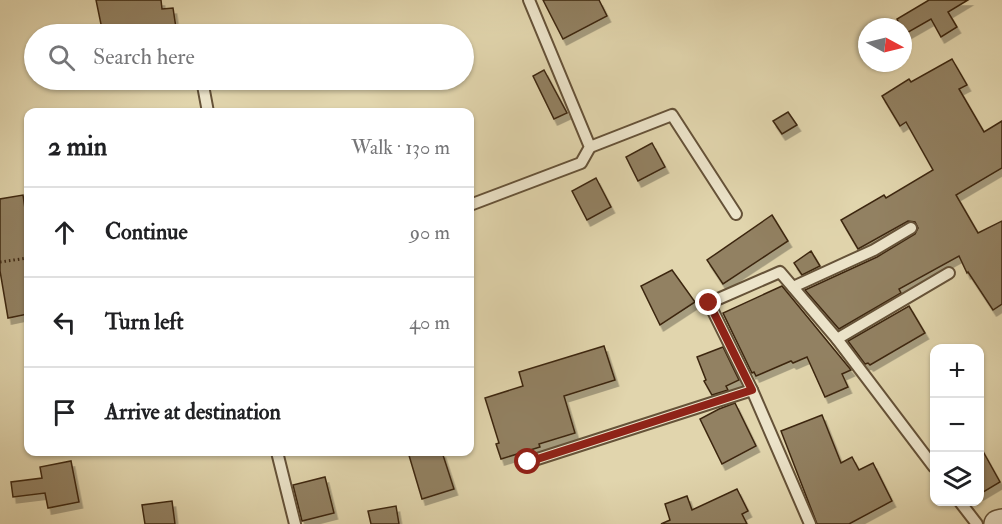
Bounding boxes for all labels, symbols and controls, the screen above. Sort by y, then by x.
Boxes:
north arrow [858,18,912,72]
search box [24,24,474,90]
icon: search [45,41,78,74]
text: Search here [93,43,195,71]
text: 2 min [48,131,107,163]
text: Walk · 130 m [351,135,450,160]
icon: ahead [48,216,81,249]
text: Continue [105,218,188,246]
text: 90 m [410,220,450,245]
route end [695,289,721,315]
icon: left [48,306,81,339]
text: Turn left [105,308,184,336]
text: 40 m [409,310,450,335]
map controls [930,344,984,506]
button: + [930,344,984,398]
icon: arrive [48,396,81,429]
text: Arrive at destination [105,398,281,426]
button: − [930,398,984,452]
route start [514,448,540,474]
button: layers [930,452,984,506]

